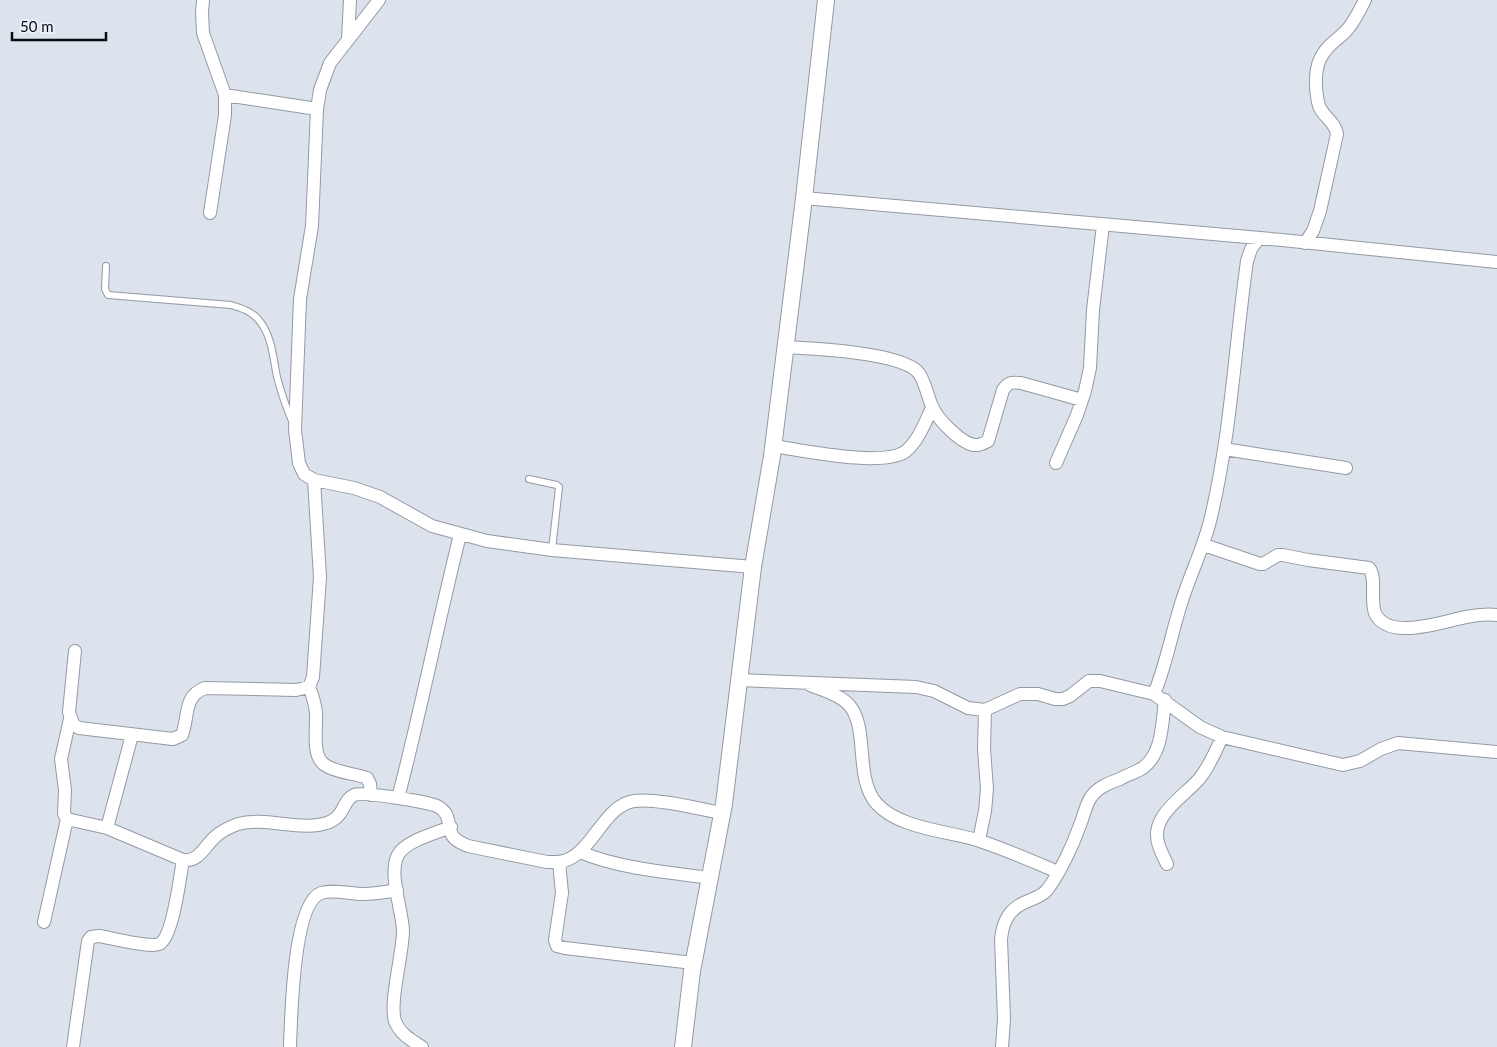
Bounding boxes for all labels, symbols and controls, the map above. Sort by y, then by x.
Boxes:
scale bar [12,10,106,42]
text: 50 m [20,17,54,35]

